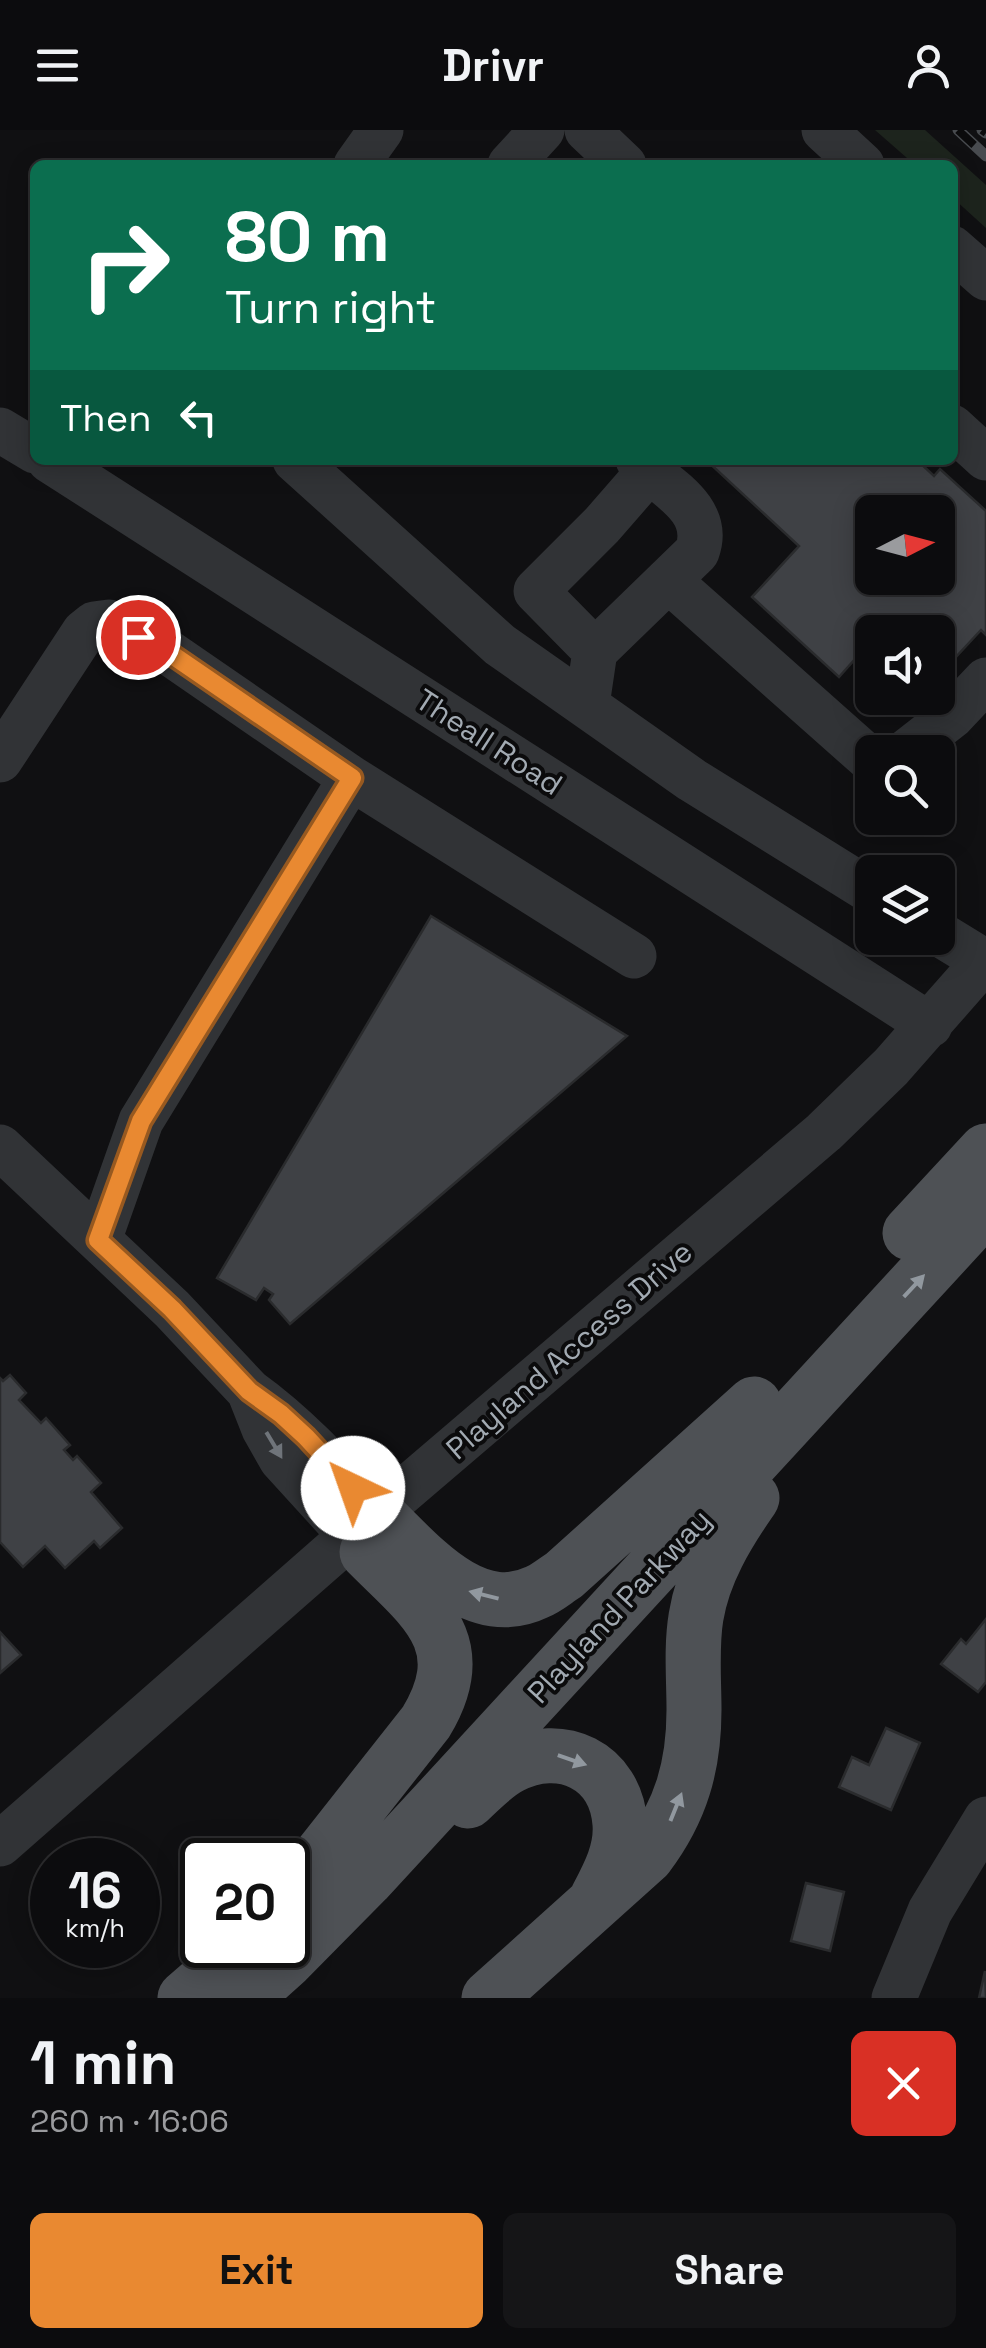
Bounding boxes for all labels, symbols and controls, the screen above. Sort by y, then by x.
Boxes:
text: Drivr [442,37,544,94]
icon: menu [30,38,85,93]
icon: person [901,38,956,93]
text: 80 m [225,192,390,281]
icon: right [60,200,190,330]
text: Turn right [225,279,436,336]
icon: left [171,390,226,445]
text: Then [60,394,151,442]
north arrow [855,495,955,595]
map controls [855,495,955,955]
pin [96,595,181,680]
icon: arrive [111,610,166,665]
button: sound [855,615,955,715]
street label: Theall Road [408,680,570,804]
button: search [855,735,955,835]
button: layers [855,855,955,955]
street label: Playland Access Drive [438,1232,700,1468]
one-way arrow [902,1274,925,1298]
one-way arrow [265,1431,282,1459]
position arrow [301,1436,405,1540]
street label: Playland Parkway [519,1501,719,1711]
one-way arrow [468,1587,499,1602]
one-way arrow [557,1754,587,1769]
one-way arrow [669,1792,685,1822]
speed limit sign: 20 [180,1838,310,1968]
text: 16 [68,1859,122,1923]
text: km/h [65,1912,125,1944]
text: 1 min [30,2025,177,2102]
button: close [851,2031,956,2136]
text: 260 m · 16:06 [30,2101,229,2141]
button: Exit [30,2213,483,2328]
button: Share [503,2213,956,2328]

